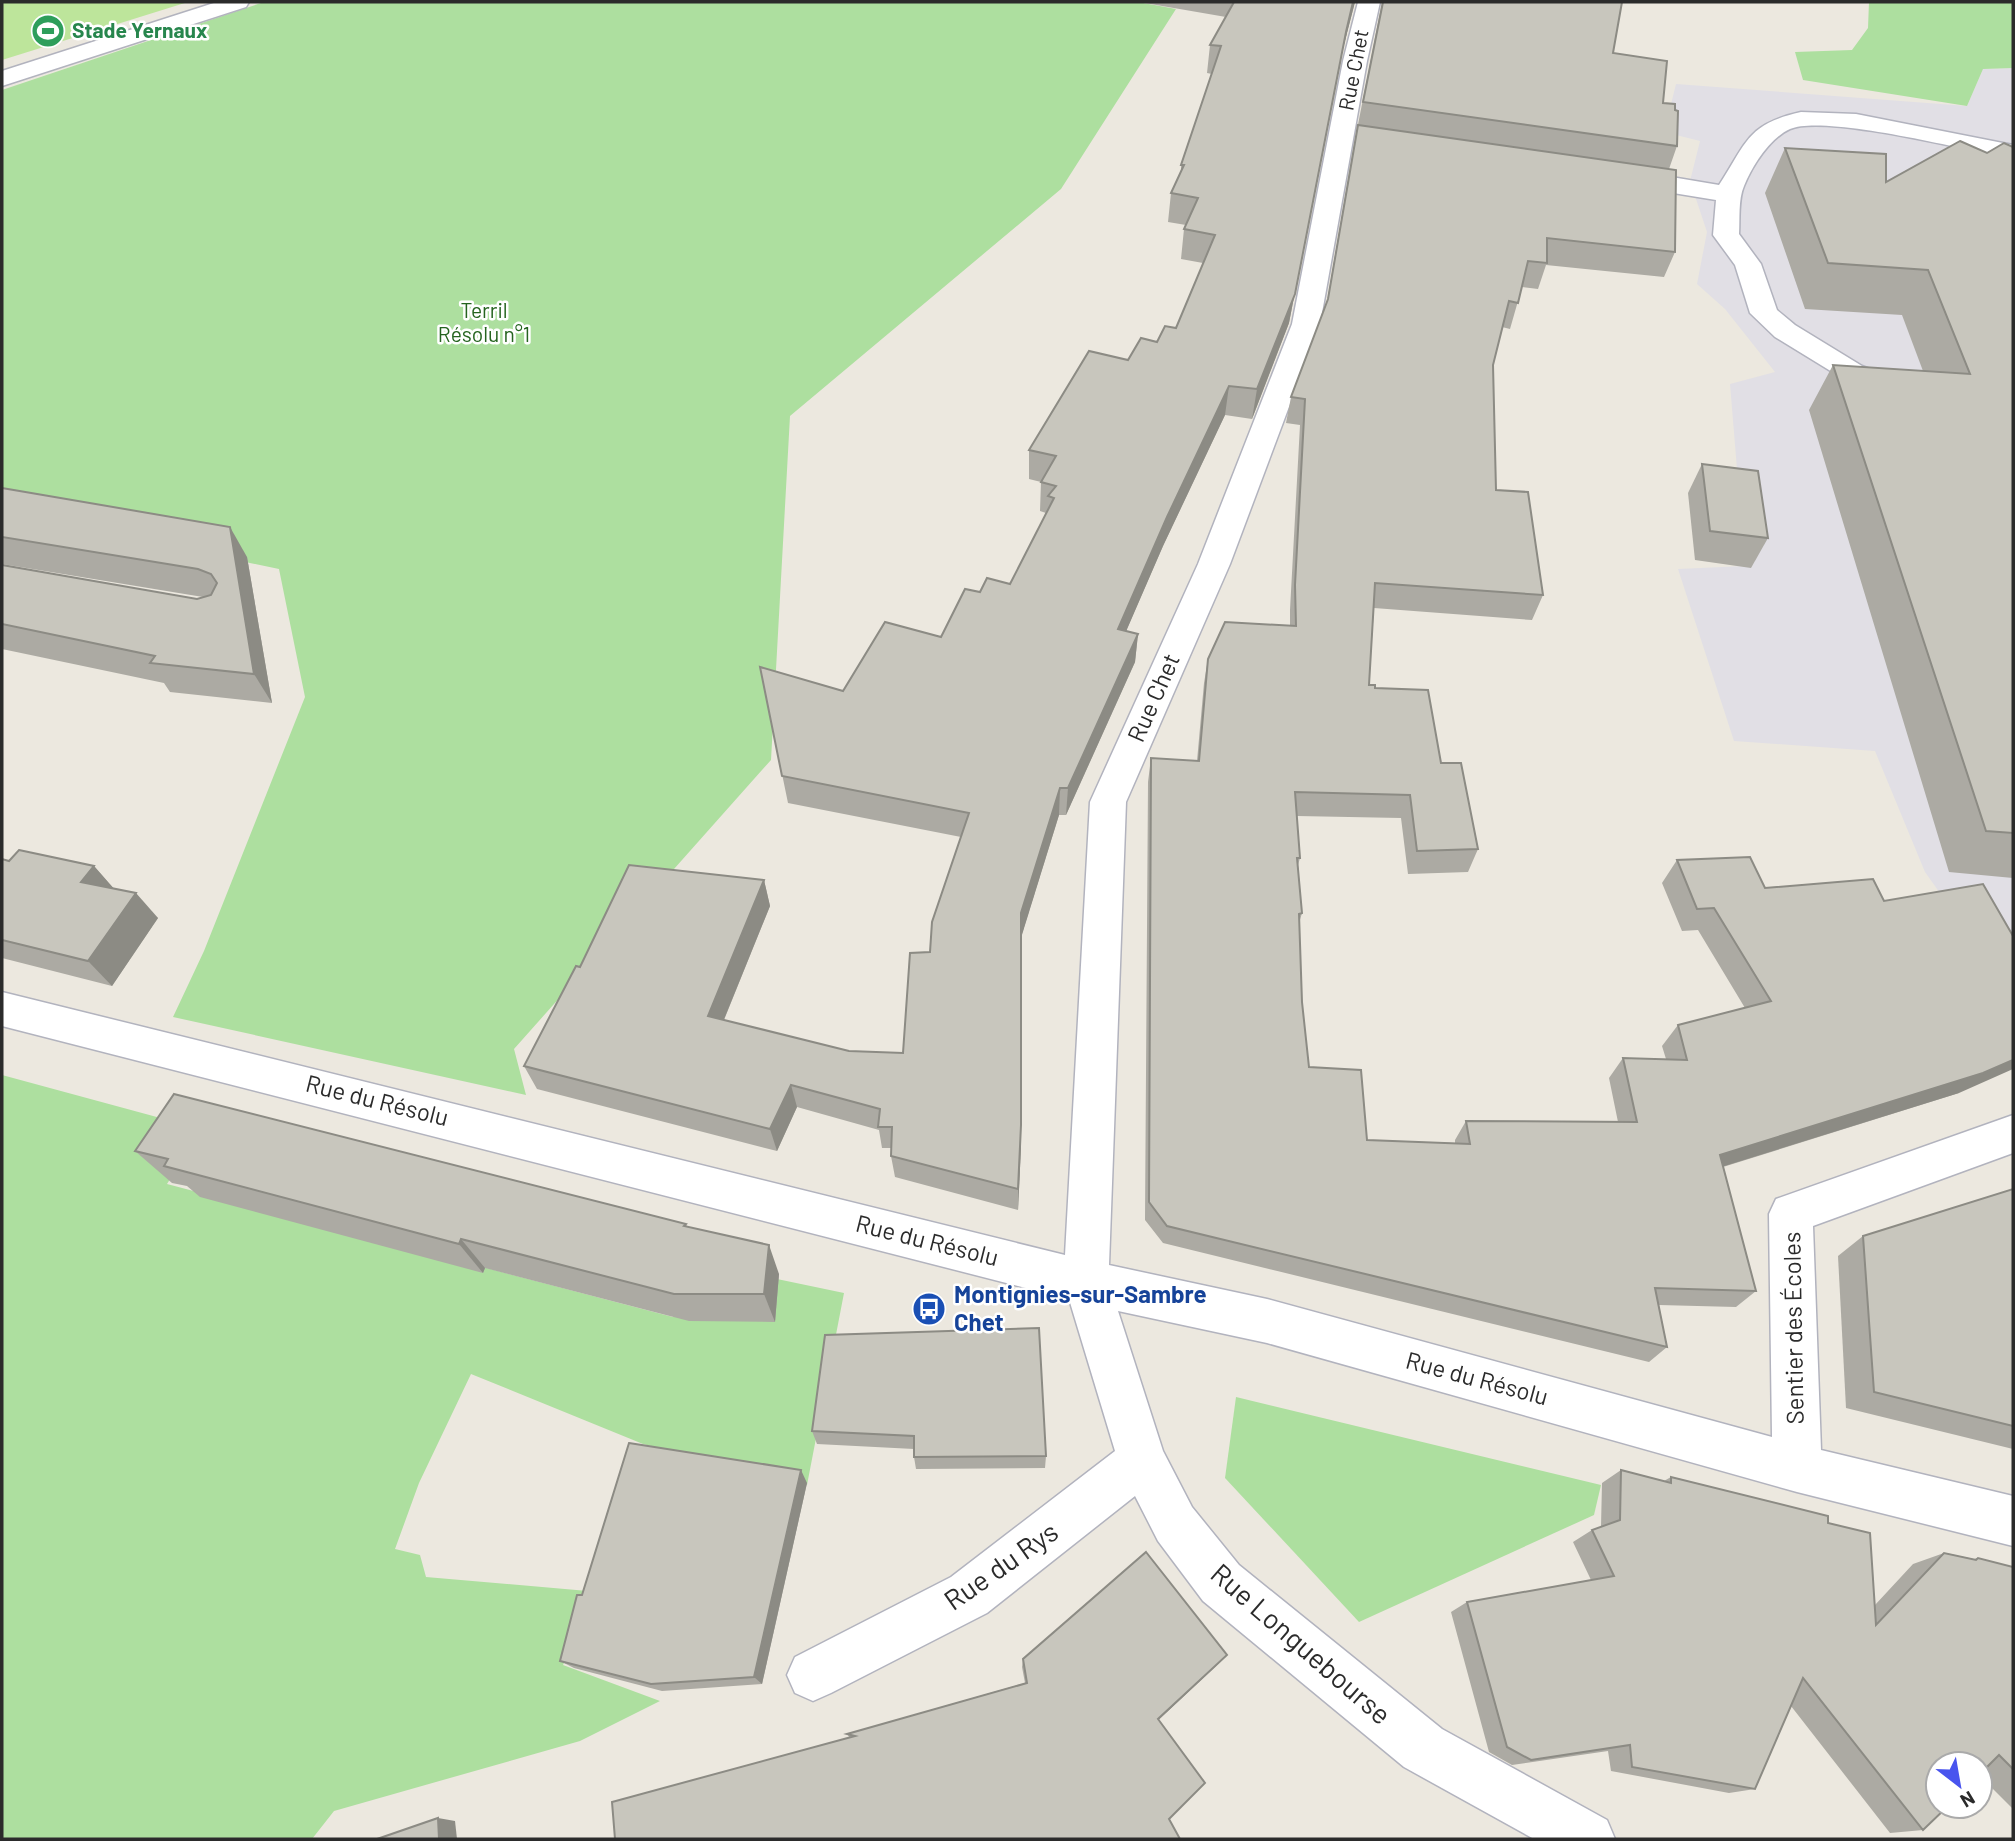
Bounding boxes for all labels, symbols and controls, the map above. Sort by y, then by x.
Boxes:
sports icon: Stade Yernaux [29,12,67,50]
place label: Stade Yernaux [72,17,207,42]
street label: Rue Chet [1332,27,1373,112]
park label: Terril Résolu n°1 [438,297,530,346]
street label: Rue Chet [1120,649,1185,746]
street label: Rue du Résolu [303,1068,452,1131]
street label: Rue du Résolu [853,1208,1002,1271]
street label: Sentier des Écoles [1776,1231,1809,1425]
place label: Montignies-sur-Sambre Chet [954,1279,1207,1336]
bus stop icon: Montignies-sur-Sambre Chet [910,1290,948,1328]
street label: Rue du Résolu [1403,1345,1552,1410]
street label: Rue du Rys [937,1514,1064,1617]
street label: Rue Longuebourse [1205,1556,1399,1731]
north arrow [1924,1750,1994,1820]
text: N [1957,1787,1979,1813]

